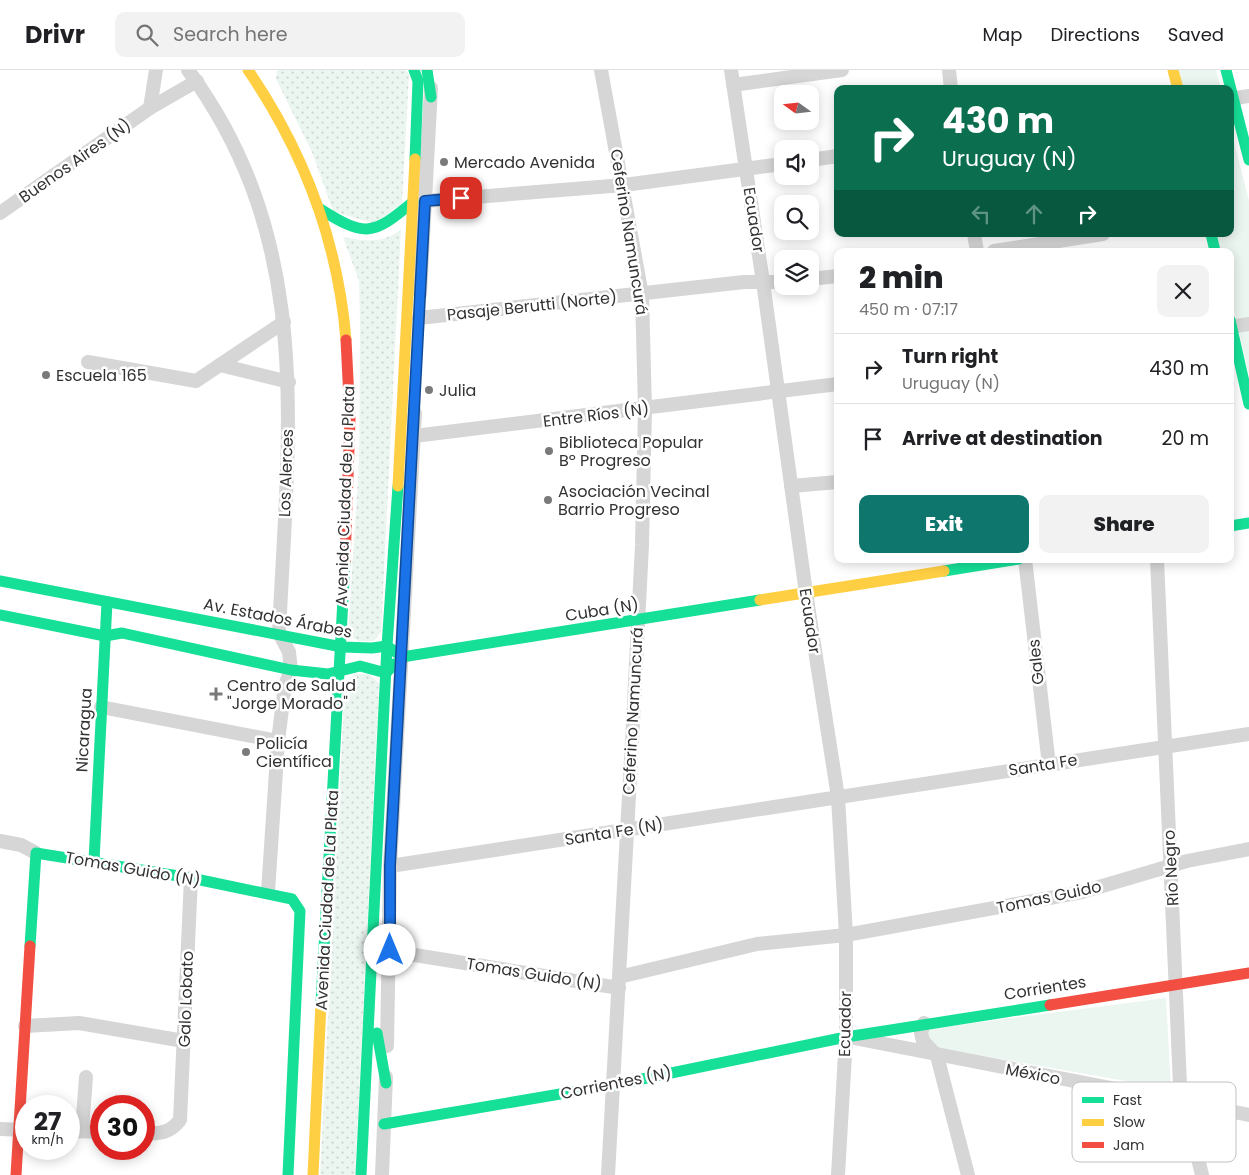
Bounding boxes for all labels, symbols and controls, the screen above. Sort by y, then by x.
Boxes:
search box [115,12,465,57]
text: Drivr [25,18,85,51]
icon: search [133,21,161,49]
text: Search here [173,21,288,48]
text: Map [983,22,1022,47]
text: Directions [1050,22,1140,47]
text: Saved [1168,22,1224,47]
north arrow [774,85,819,130]
map controls [774,85,819,295]
text: 430 m [942,96,1054,145]
icon: right [859,105,924,170]
street label: Buenos Aires (N) [14,114,136,208]
button: sound [774,140,819,185]
text: Uruguay (N) [942,143,1077,174]
street label: Ceferino Namuncurá [605,147,653,317]
place label: Mercado Avenida [454,151,595,174]
marker: Mercado Avenida [438,156,450,168]
pin [440,177,482,219]
icon: arrive [447,184,475,212]
street label: Ecuador [737,186,771,254]
button: search [774,195,819,240]
icon: left [967,200,995,228]
icon: ahead [1020,200,1048,228]
icon: right [1073,200,1101,228]
button: layers [774,250,819,295]
text: 2 min [859,256,944,299]
button: close [1157,265,1209,317]
street label: Pasaje Berutti (Norte) [446,286,618,326]
text: 450 m · 07:17 [859,298,958,321]
text: Turn right [902,343,998,370]
icon: right [859,355,887,383]
text: 430 m [1149,355,1209,382]
place label: Escuela 165 [56,364,147,387]
marker: Escuela 165 [40,369,52,381]
text: Uruguay (N) [902,372,1000,395]
place label: Julia [439,379,476,402]
marker: Julia [423,384,435,396]
street label: Avenida Ciudad de La Plata [330,385,360,607]
street label: Entre Ríos (N) [542,397,650,433]
icon: arrive [859,425,887,453]
text: Arrive at destination [902,425,1103,452]
text: 20 m [1161,425,1209,452]
street label: Los Alerces [273,428,299,518]
place label: Biblioteca Popular Bº Progreso [559,431,704,472]
marker: Biblioteca Popular Bº Progreso [543,445,555,457]
place label: Asociación Vecinal Barrio Progreso [558,480,710,521]
marker: Asociación Vecinal Barrio Progreso [542,494,554,506]
button: Exit [859,495,1029,553]
button: Share [1039,495,1209,553]
street label: Ecuador [793,587,827,655]
street label: Av. Estados Árabes [202,592,354,644]
street label: Cuba (N) [564,593,640,627]
street label: Ceferino Namuncurá [617,627,649,795]
street label: Gales [1022,638,1050,686]
place label: Centro de Salud "Jorge Morado" [227,674,356,715]
street label: Nicaragua [70,687,98,773]
marker: Centro de Salud "Jorge Morado" [209,687,223,701]
place label: Policía Científica [256,732,332,773]
marker: Policía Científica [240,746,252,758]
street label: Santa Fe [1007,748,1079,782]
street label: Avenida Ciudad de La Plata [310,789,344,1011]
street label: Santa Fe (N) [563,813,665,851]
street label: Río Negro [1158,829,1184,907]
street label: Tomas Guido (N) [64,846,202,892]
street label: Tomas Guido [995,875,1103,919]
position arrow [363,923,415,975]
street label: Galo Lobato [173,950,199,1048]
street label: Tomas Guido (N) [465,952,603,996]
street label: Corrientes [1002,970,1088,1006]
street label: Ecuador [833,991,857,1057]
street label: México [1004,1057,1062,1091]
street label: Corrientes (N) [558,1061,674,1105]
legend [1072,1082,1236,1162]
text: Fast [1113,1090,1142,1110]
speed limit sign: 30 [90,1095,155,1160]
text: 27 [34,1104,61,1139]
text: Slow [1113,1112,1146,1132]
text: km/h [32,1131,63,1148]
text: Jam [1113,1135,1144,1155]

